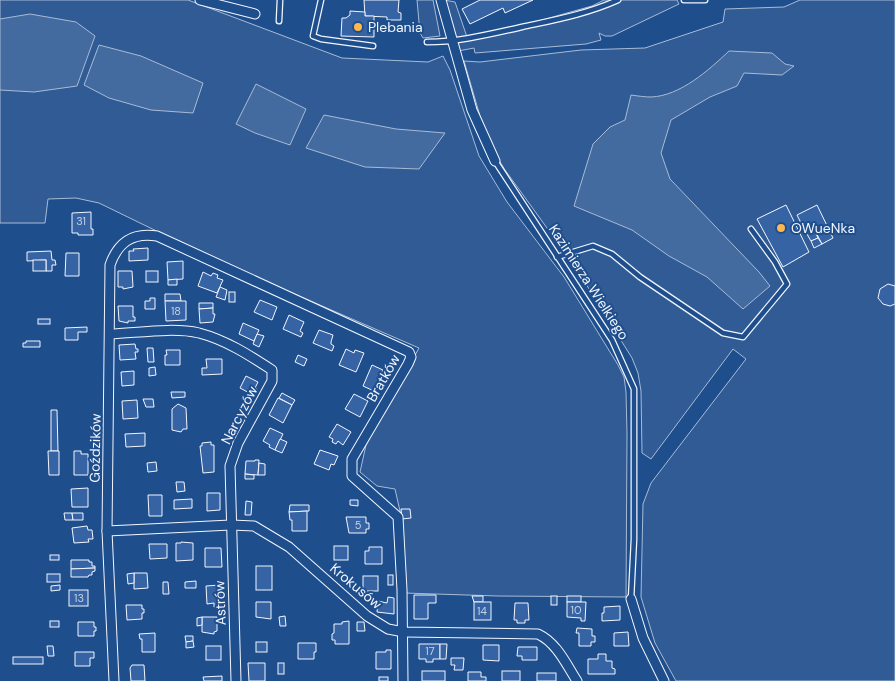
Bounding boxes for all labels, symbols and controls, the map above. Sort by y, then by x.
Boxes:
place label: Plebania [368,18,423,36]
marker: Plebania [352,21,364,33]
house number: 31 [76,214,86,228]
place label: OWueNka [791,219,855,237]
street label: Kazimierza Wielkiego [545,221,633,343]
marker: OWueNka [775,222,787,234]
house number: 18 [171,304,181,318]
street label: Bratków [362,351,404,405]
street label: Narcyzów [217,383,261,447]
street label: Goździków [85,413,105,483]
house number: 5 [355,518,362,532]
street label: Krokusów [326,559,386,613]
street label: Astrów [210,580,230,626]
house number: 13 [74,591,84,605]
house number: 10 [571,603,581,617]
house number: 14 [477,604,487,618]
house number: 17 [425,644,435,658]

